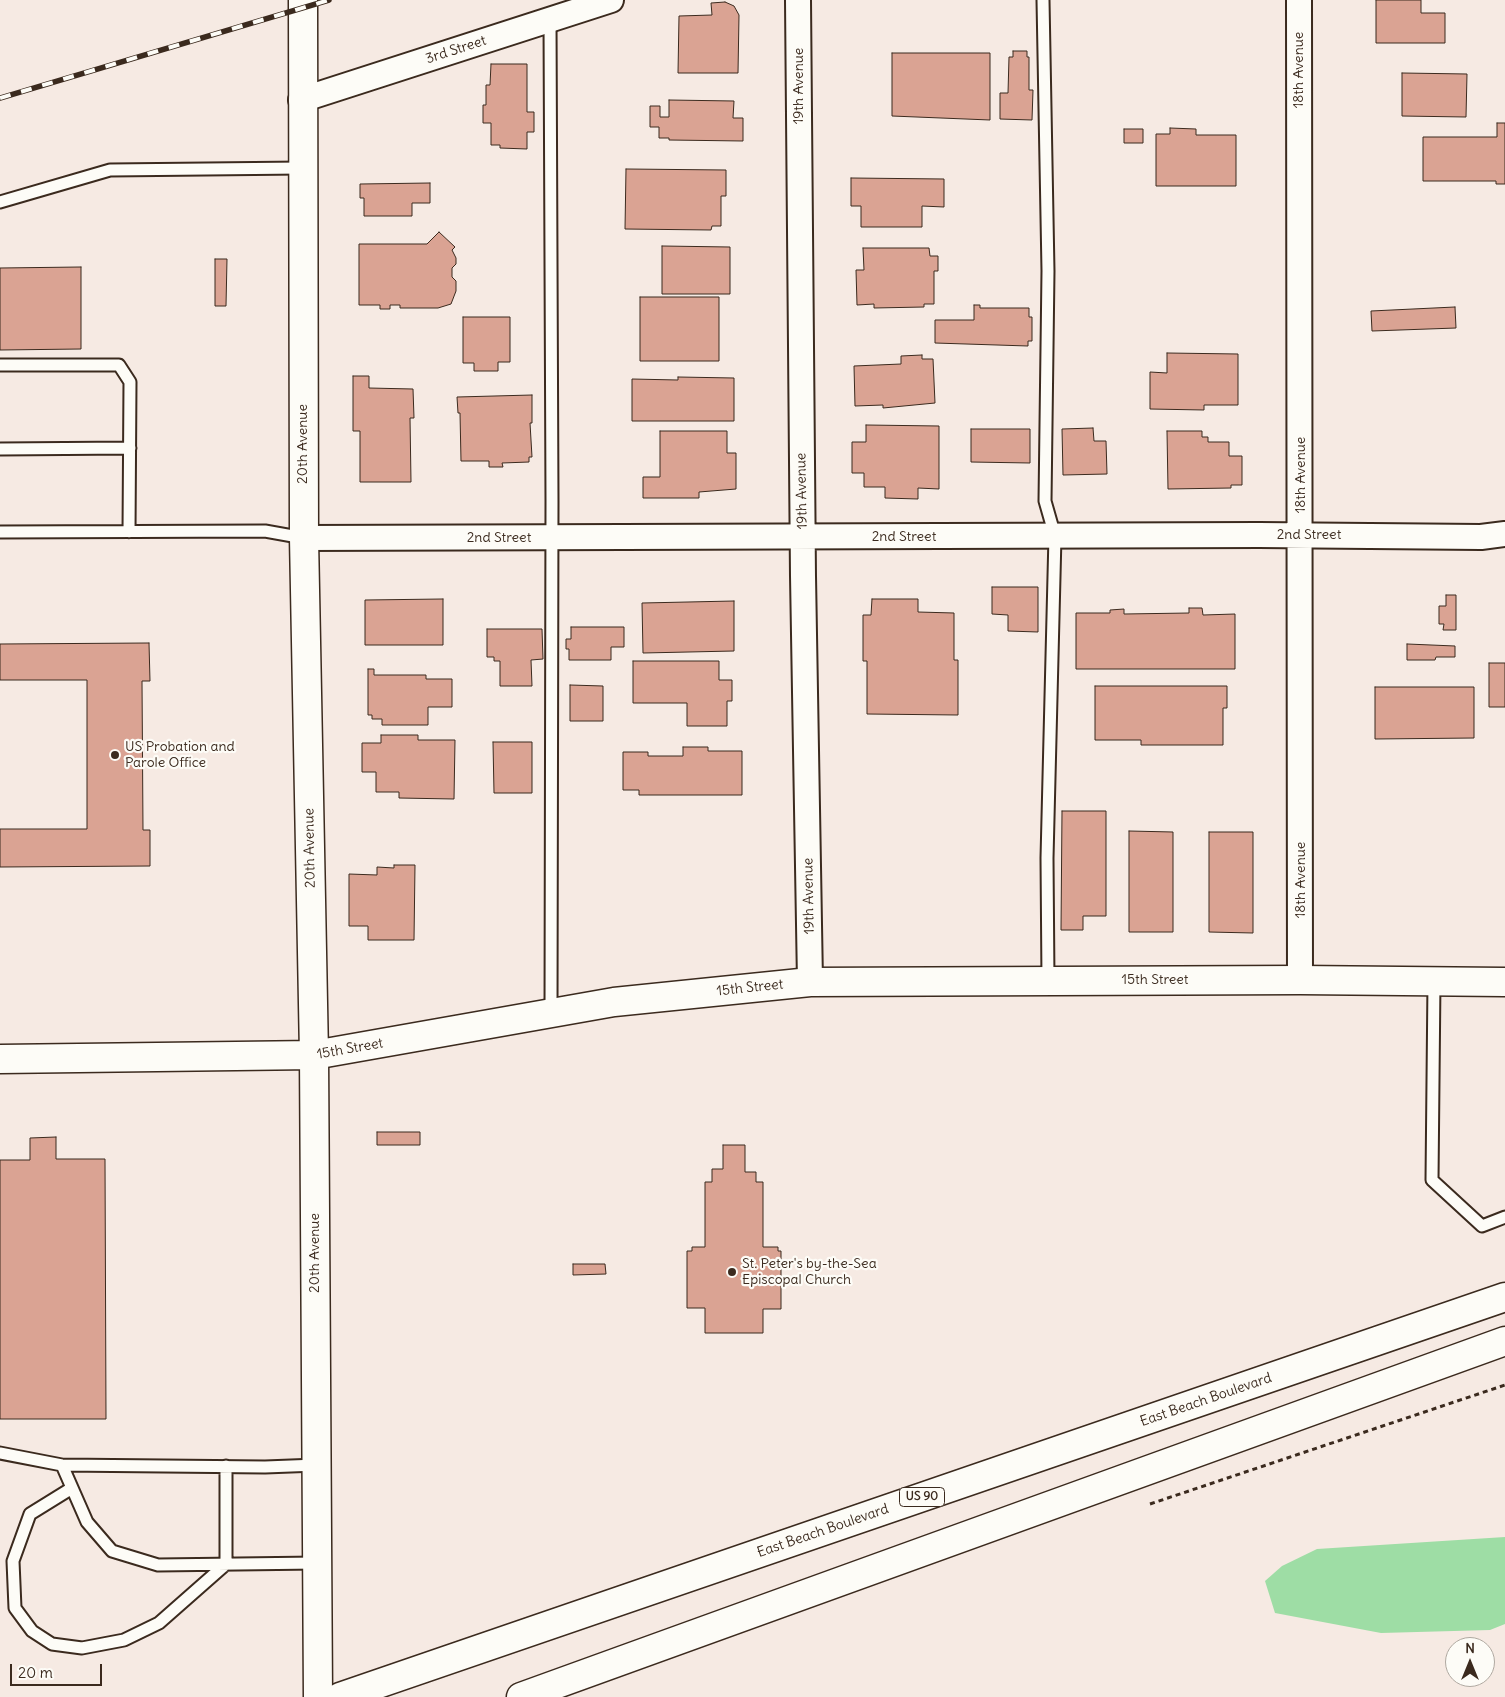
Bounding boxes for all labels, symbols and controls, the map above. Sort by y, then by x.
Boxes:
street label: 3rd Street [424,32,488,68]
street label: 18th Avenue [1291,32,1307,108]
street label: 19th Avenue [791,48,807,124]
street label: 20th Avenue [295,404,311,484]
street label: 18th Avenue [1293,437,1309,513]
street label: 19th Avenue [793,453,811,529]
street label: 2nd Street [1277,527,1341,543]
street label: 2nd Street [872,529,936,545]
street label: 2nd Street [467,530,531,546]
place label: US Probation and Parole Office [125,739,235,772]
marker: US Probation and Parole Office [109,749,121,761]
street label: 20th Avenue [301,808,319,888]
street label: 18th Avenue [1293,842,1309,918]
street label: 19th Avenue [800,858,818,934]
street label: 15th Street [1121,972,1189,988]
street label: 15th Street [716,976,784,1000]
street label: 15th Street [316,1035,384,1063]
street label: 20th Avenue [307,1213,323,1293]
place label: St. Peter's by-the-Sea Episcopal Church [742,1256,877,1288]
marker: St. Peter's by-the-Sea Episcopal Church [726,1266,738,1278]
street label: East Beach Boulevard [1138,1370,1274,1430]
road number: US 90 [900,1488,944,1506]
street label: East Beach Boulevard [755,1501,891,1561]
north arrow [1445,1637,1495,1687]
text: N [1465,1639,1475,1657]
scale bar [12,1654,105,1686]
text: 20 m [18,1663,53,1682]

